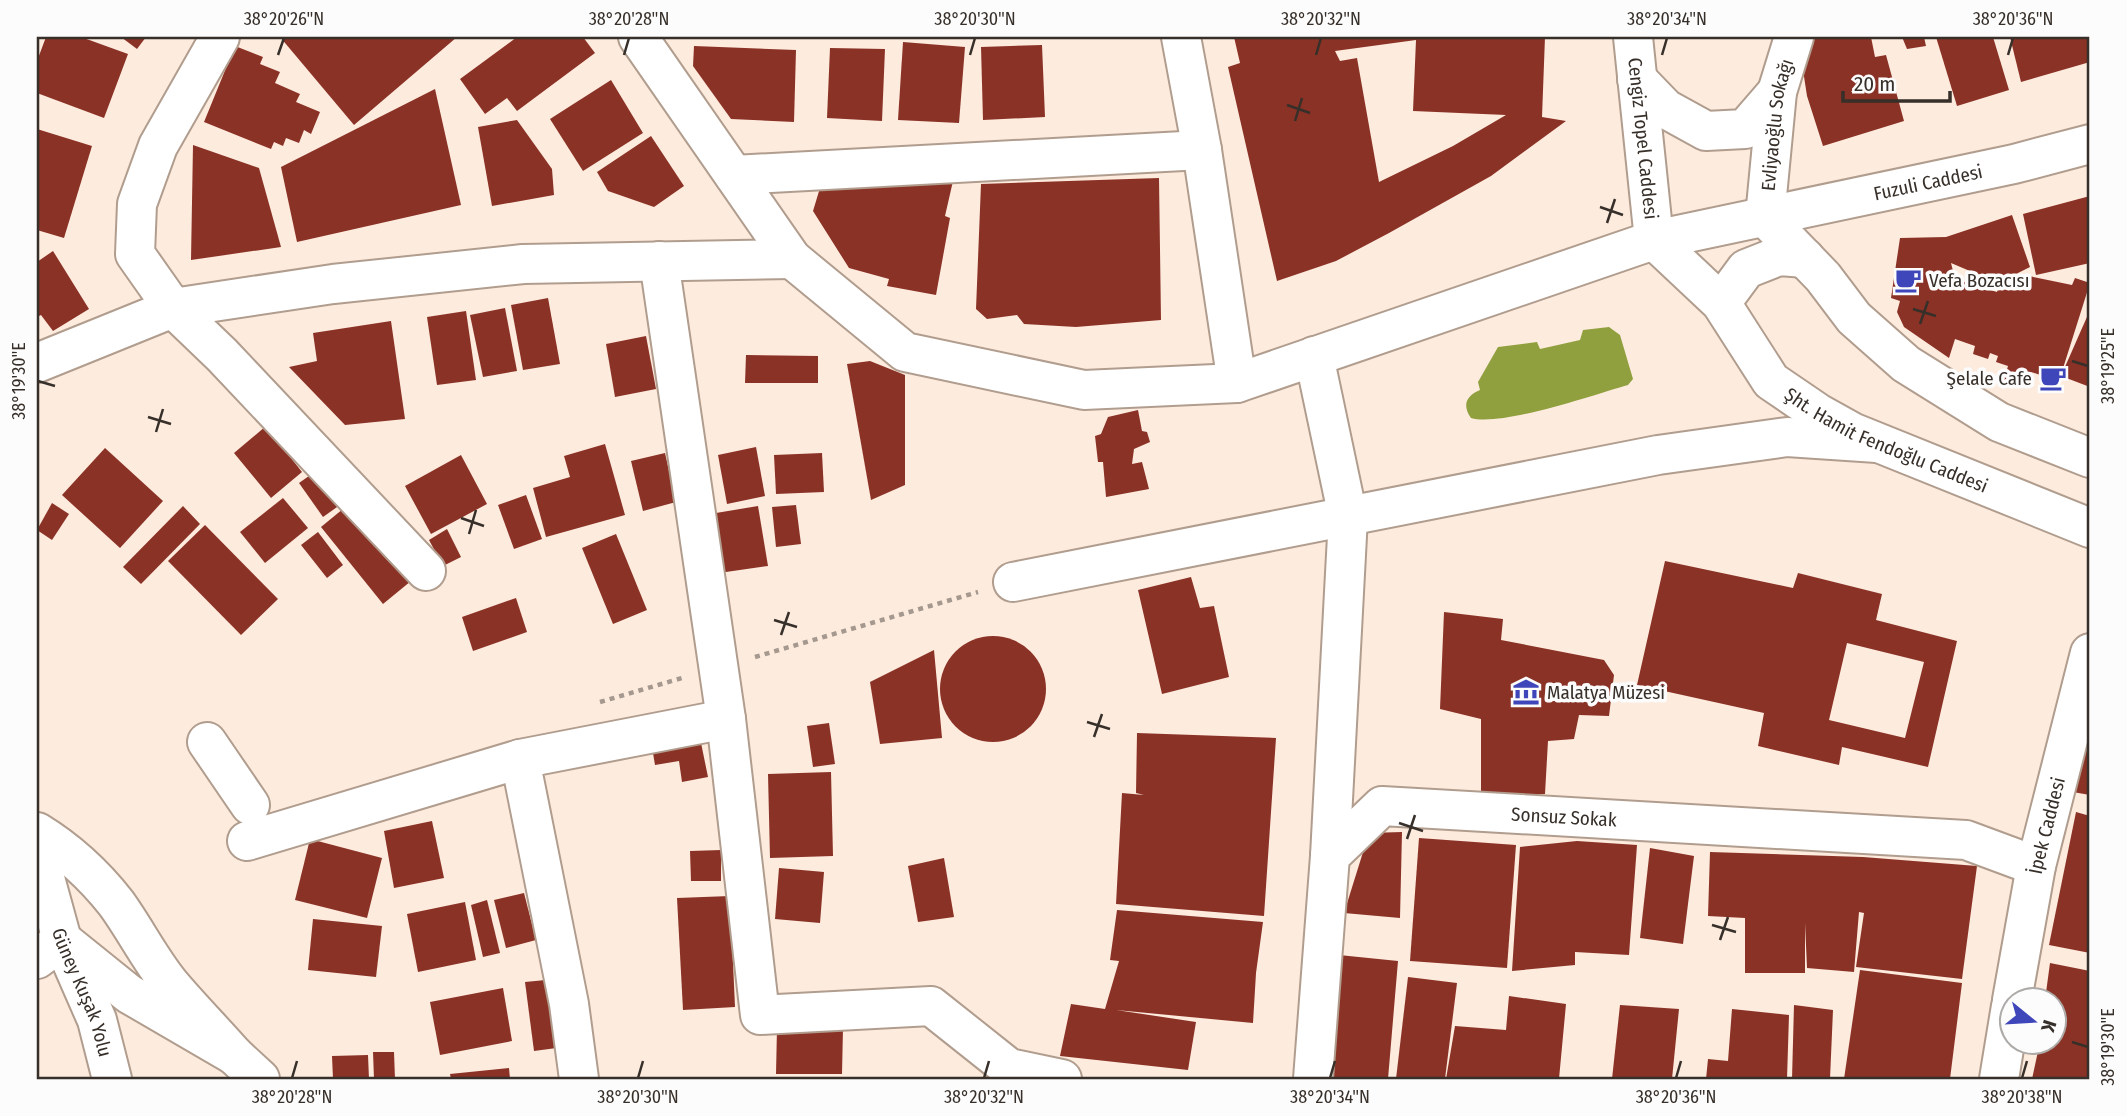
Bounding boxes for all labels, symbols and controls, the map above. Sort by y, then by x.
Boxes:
text: 38°20'26"N [244,8,324,30]
text: 38°20'28"N [589,8,669,30]
text: 38°20'30"N [934,8,1016,30]
text: 38°20'32"N [1281,8,1361,30]
text: 38°20'34"N [1627,8,1707,30]
text: 38°20'36"N [1973,8,2053,30]
street label: Cengiz Topel Caddesi [1623,56,1663,221]
street label: Evliyaoğlu Sokağı [1757,56,1799,192]
scale bar [1843,60,1950,104]
text: 20 m [1854,71,1895,97]
street label: Fuzuli Caddesi [1872,160,1985,205]
cafe icon: Vefa Bozacısı [1893,265,1923,295]
place label: Vefa Bozacısı [1929,269,2029,292]
text: 38°19'25"E [2097,328,2119,404]
text: 38°19'30"E [8,342,30,420]
cafe icon: Şelale Cafe [2038,363,2068,393]
place label: Şelale Cafe [1947,367,2032,390]
street label: Şht. Hamit Fendoğlu Caddesi [1780,383,1991,498]
museum icon: Malatya Müzesi [1511,677,1541,707]
place label: Malatya Müzesi [1547,681,1665,704]
street label: İpek Caddesi [2024,775,2070,876]
street label: Sonsuz Sokak [1510,803,1617,832]
street label: Güney Kuşak Yolu [47,925,117,1059]
north arrow [1997,986,2068,1056]
text: 38°19'30"E [2097,1008,2119,1086]
text: K [2036,1017,2061,1036]
text: 38°20'28"N [252,1086,332,1108]
text: 38°20'30"N [597,1086,679,1108]
text: 38°20'32"N [944,1086,1024,1108]
text: 38°20'34"N [1290,1086,1370,1108]
text: 38°20'36"N [1636,1086,1716,1108]
text: 38°20'38"N [1982,1086,2062,1108]

